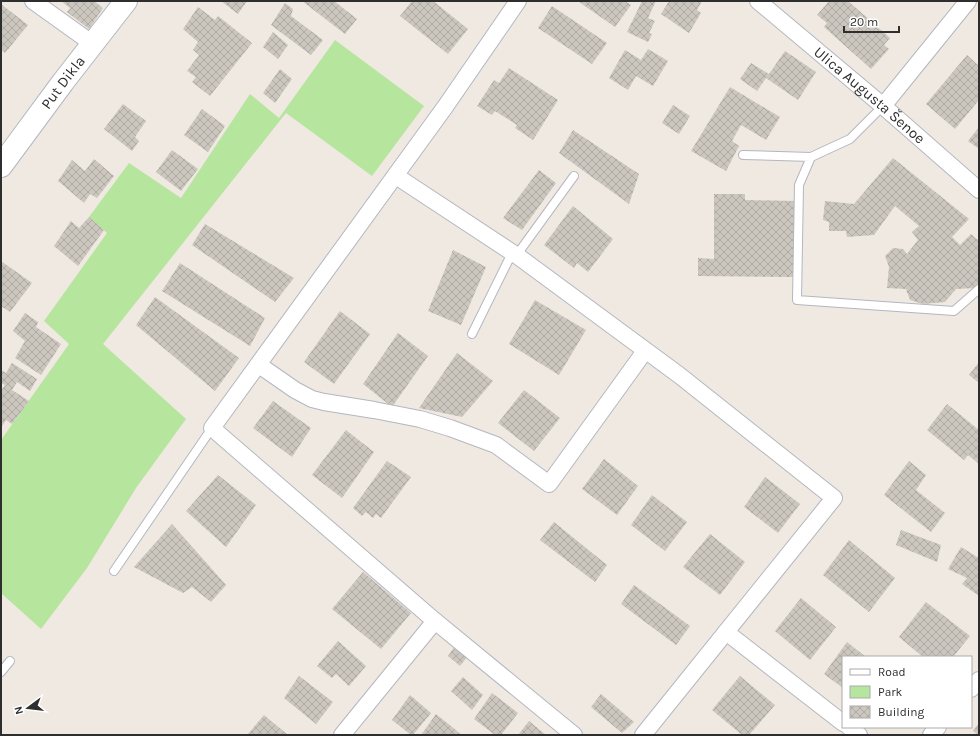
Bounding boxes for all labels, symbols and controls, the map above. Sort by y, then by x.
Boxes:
scale bar [844,8,899,34]
text: 20 m [850,15,878,29]
street label: Ulica Augusta Šenoe [810,43,929,148]
street label: Put Dikla [37,52,89,113]
legend [842,656,972,728]
text: Road [878,665,906,679]
text: Park [878,685,903,699]
north arrow [8,688,48,728]
text: N [12,705,26,716]
text: Building [878,705,925,719]

